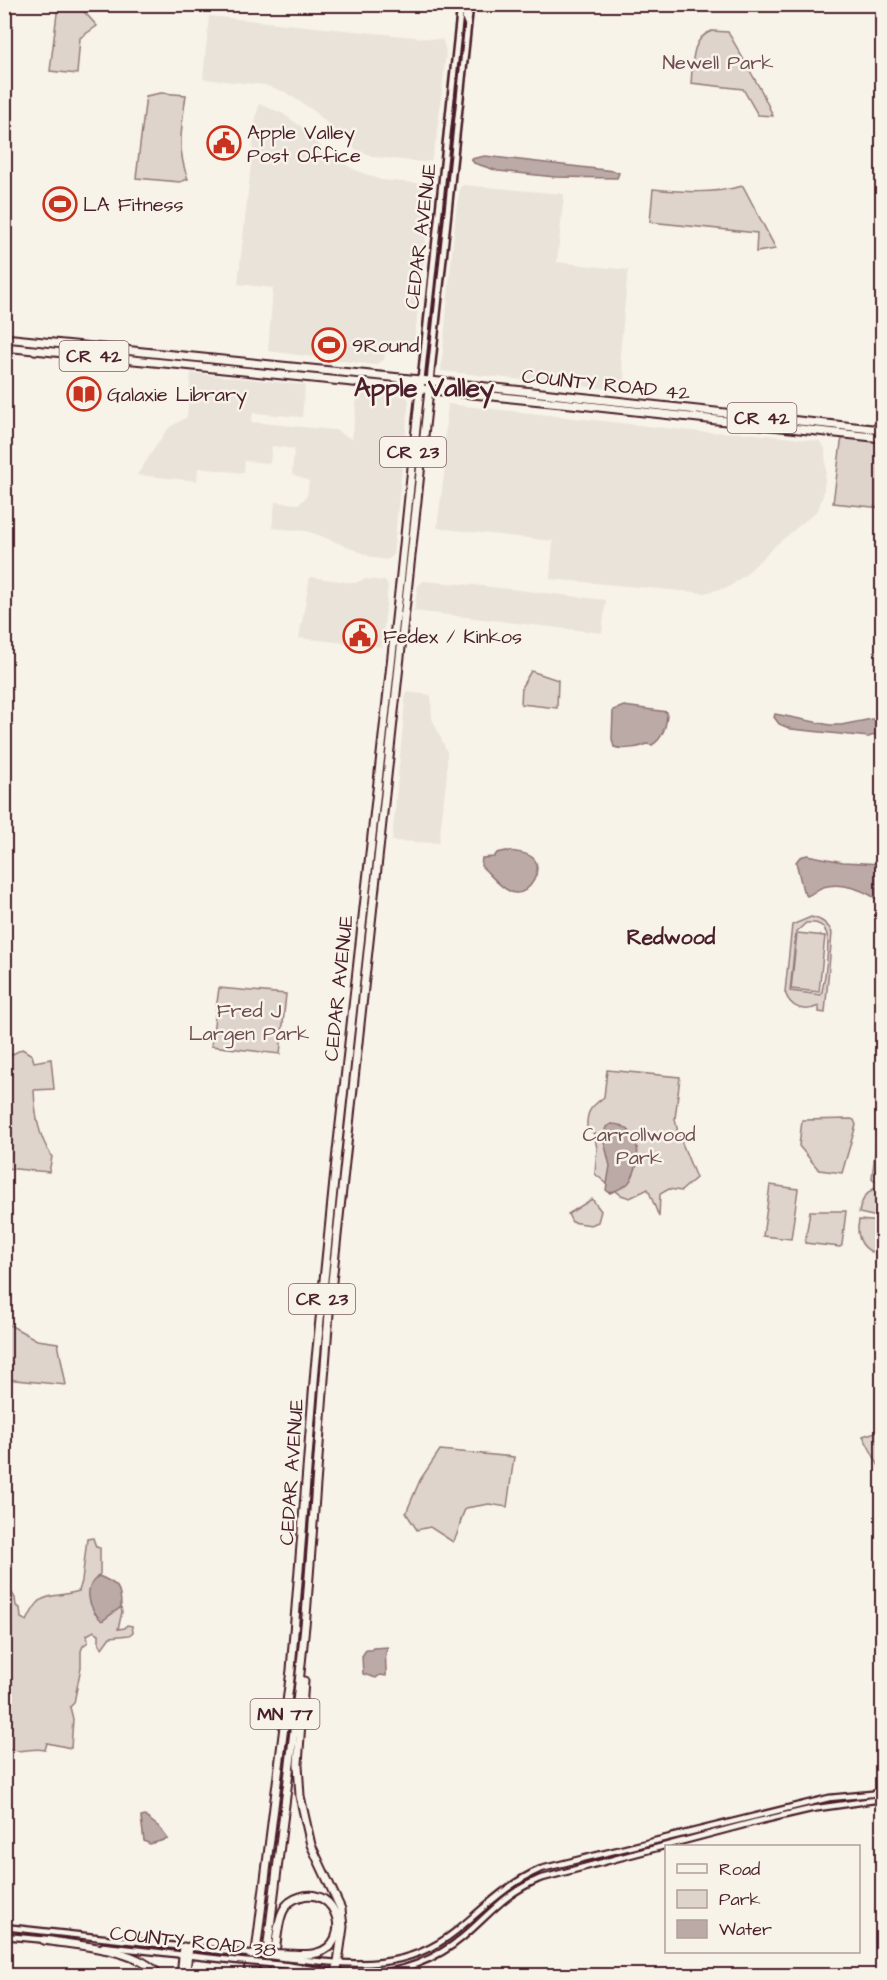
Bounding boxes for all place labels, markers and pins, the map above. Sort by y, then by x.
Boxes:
place label: Apple Valley Post Office [247,119,361,170]
public building icon: Apple Valley Post Office [206,125,242,161]
sports icon: LA Fitness [42,186,78,222]
place label: LA Fitness [83,191,184,219]
sports icon: 9Round [311,327,347,363]
place label: 9Round [352,332,419,360]
library icon: Galaxie Library [66,376,102,412]
place label: Galaxie Library [107,381,247,410]
public building icon: Fedex / Kinkos [342,618,378,654]
place label: Fedex / Kinkos [383,623,522,651]

